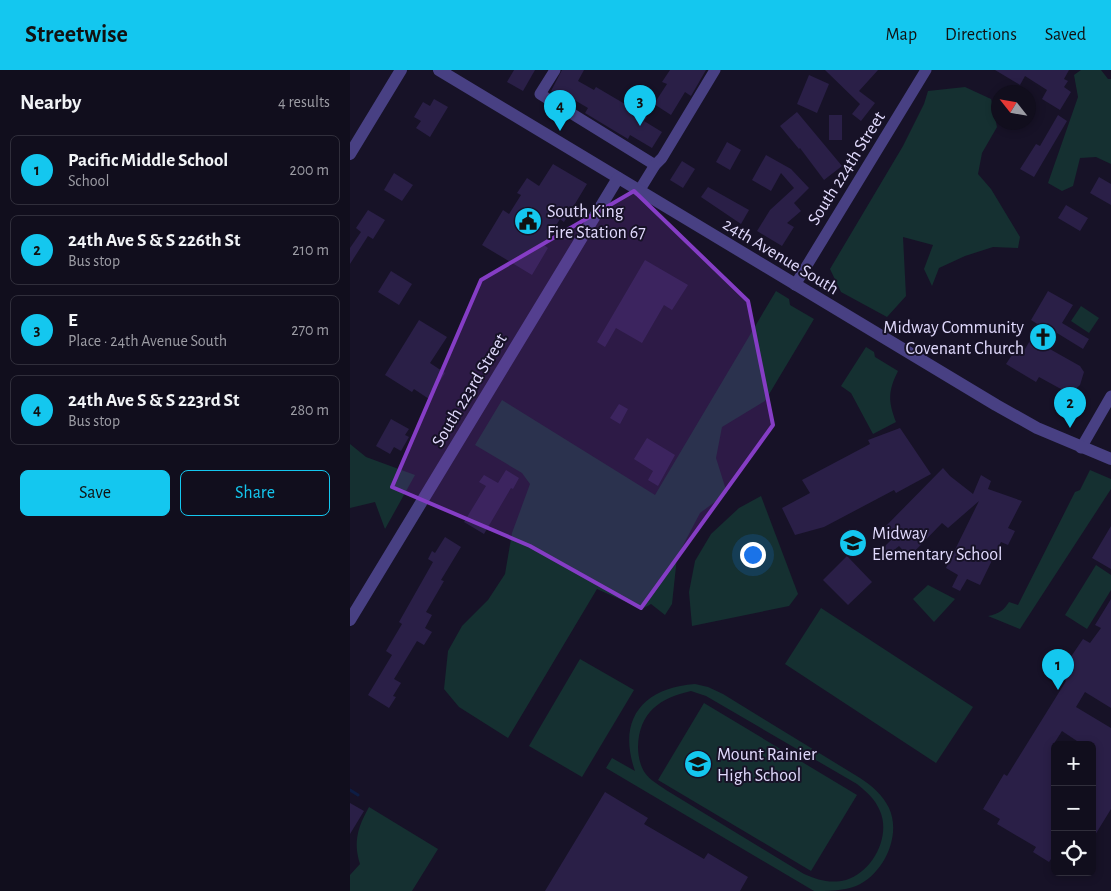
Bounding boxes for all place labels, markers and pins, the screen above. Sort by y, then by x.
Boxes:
pin: 3 [624,85,656,126]
pin: 4 [544,90,576,131]
place label: South King Fire Station 67 [547,203,646,242]
public building icon: South King Fire Station 67 [513,206,543,236]
place label: Midway Community Covenant Church [883,319,1024,358]
church icon: Midway Community Covenant Church [1028,322,1058,352]
pin: 2 [1054,387,1086,428]
place label: Midway Elementary School [872,525,1003,564]
school or university icon: Midway Elementary School [838,528,868,558]
pin: 1 [1042,649,1074,690]
place label: Mount Rainier High School [717,746,817,785]
school or university icon: Mount Rainier High School [683,749,713,779]

